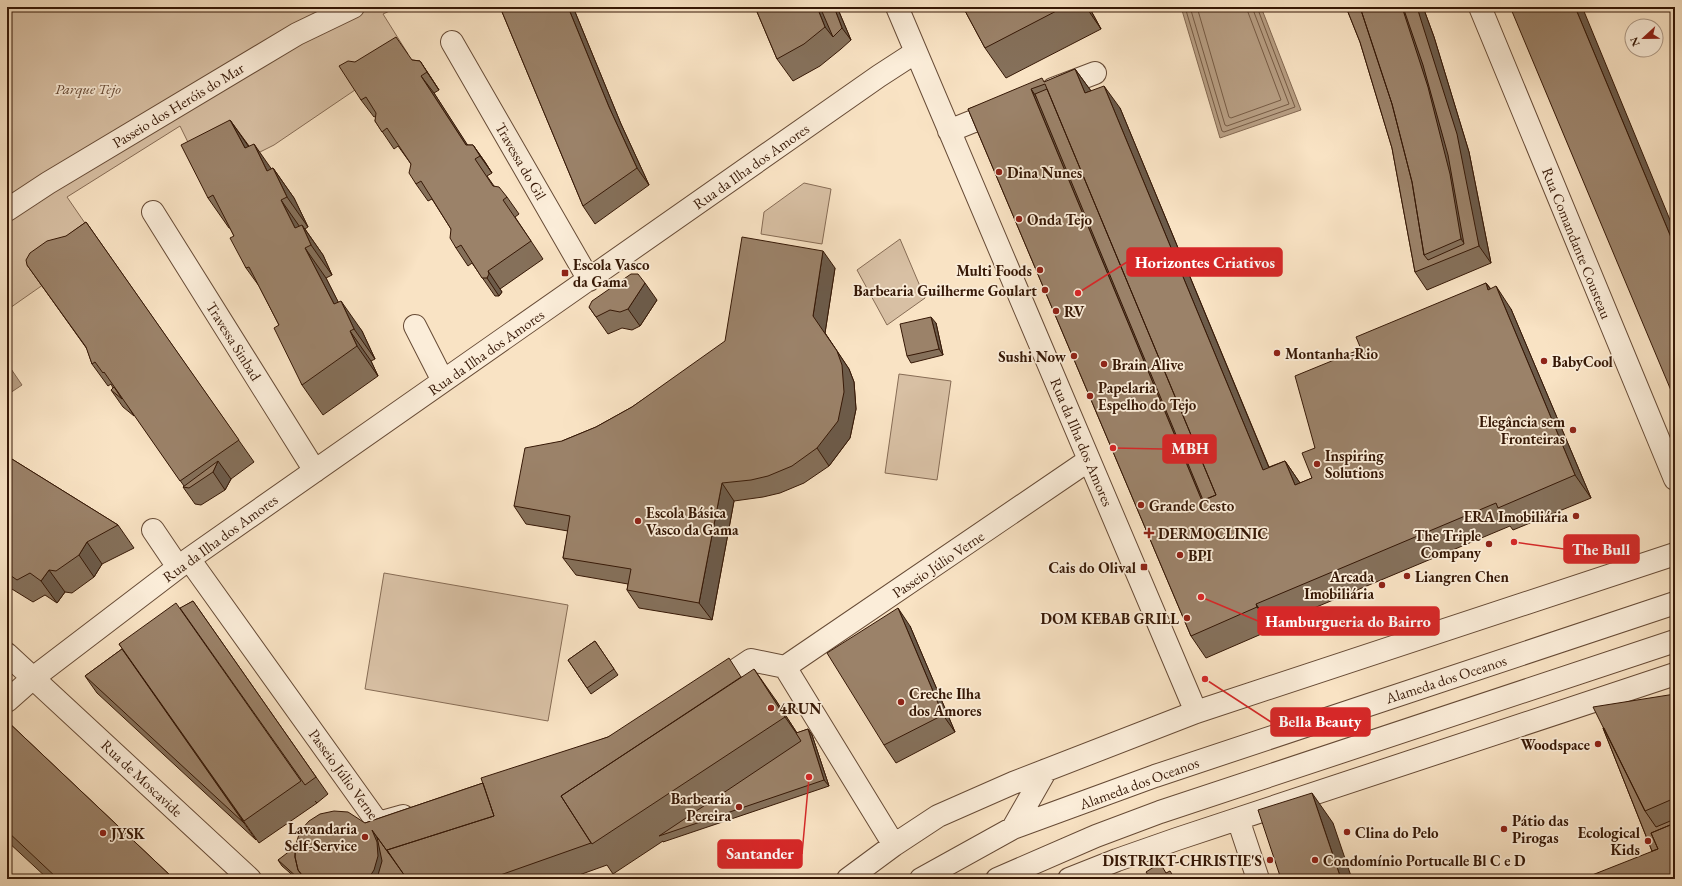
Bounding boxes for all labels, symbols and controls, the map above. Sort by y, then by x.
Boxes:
north arrow [1624,18,1664,58]
text: N [1627,35,1643,48]
street label: Passeio dos Heróis do Mar [109,58,247,152]
park label: Parque Tejo [55,79,121,99]
street label: Travessa do Gil [491,119,551,203]
street label: Rua da Ilha dos Amores [689,119,813,213]
place label: Dina Nunes [1007,163,1082,182]
street label: Rua Comandante Cousteau [1538,165,1616,322]
marker: Dina Nunes [994,167,1004,177]
place label: Onda Tejo [1027,210,1093,229]
marker: Onda Tejo [1014,214,1024,224]
callout: Horizontes Criativos [1127,248,1282,276]
text: Horizontes Criativos [1135,252,1275,273]
place label: Escola Vasco da Gama [573,255,650,291]
place label: Multi Foods [956,261,1032,280]
marker: Multi Foods [1035,265,1045,275]
marker: Escola Vasco da Gama [560,268,570,278]
place label: Barbearia Guilherme Goulart [853,281,1037,300]
marker: Barbearia Guilherme Goulart [1040,285,1050,295]
street label: Travessa Sinbad [202,298,266,384]
place label: RV [1064,302,1085,321]
street label: Rua da Ilha dos Amores [424,305,548,399]
marker: RV [1051,306,1061,316]
place label: Montanha-Rio [1285,344,1378,363]
place label: Sushi Now [998,347,1067,366]
marker: Montanha-Rio [1272,348,1282,358]
marker: Sushi Now [1069,351,1079,361]
place label: BabyCool [1552,352,1614,371]
place label: Brain Alive [1112,355,1183,374]
marker: BabyCool [1539,356,1549,366]
marker: Brain Alive [1099,359,1109,369]
street label: Rua da Ilha dos Amores [1046,375,1118,509]
place label: Papelaria Espelho do Tejo [1098,378,1197,414]
marker: Papelaria Espelho do Tejo [1085,391,1095,401]
place label: Elegância sem Fronteiras [1479,412,1565,448]
marker: Elegância sem Fronteiras [1568,425,1578,435]
callout: MBH [1163,435,1216,463]
text: MBH [1171,438,1209,459]
place label: Inspiring Solutions [1325,446,1384,482]
marker: Inspiring Solutions [1312,459,1322,469]
street label: Rua da Ilha dos Amores [159,490,281,586]
place label: Grande Cesto [1149,496,1235,515]
marker: Grande Cesto [1136,500,1146,510]
place label: Escola Básica Vasco da Gama [646,503,739,539]
place label: ERA Imobiliária [1464,507,1568,526]
marker: ERA Imobiliária [1571,511,1581,521]
marker: Escola Básica Vasco da Gama [633,516,643,526]
place label: DERMOCLINIC [1158,524,1268,543]
street label: Passeio Júlio Verne [888,526,988,602]
place label: The Triple Company [1414,526,1482,562]
marker: DERMOCLINIC [1143,527,1155,539]
callout: The Bull [1564,535,1639,563]
marker: The Triple Company [1484,539,1494,549]
text: The Bull [1572,539,1631,560]
place label: BPI [1188,546,1212,565]
marker: BPI [1175,550,1185,560]
place label: Cais do Olival [1049,558,1137,577]
marker: Cais do Olival [1139,562,1149,572]
place label: Arcada Imobiliária [1304,567,1374,603]
place label: Liangren Chen [1415,567,1509,586]
marker: Liangren Chen [1402,571,1412,581]
marker: Arcada Imobiliária [1377,580,1387,590]
callout: Hamburgueria do Bairro [1258,607,1439,635]
place label: DOM KEBAB GRILL [1040,609,1179,628]
text: Hamburgueria do Bairro [1265,611,1431,632]
marker: DOM KEBAB GRILL [1182,613,1192,623]
street label: Alameda dos Oceanos [1382,650,1509,708]
place label: Creche Ilha dos Amores [909,684,982,720]
marker: Creche Ilha dos Amores [896,697,906,707]
place label: 4RUN [779,699,821,718]
marker: 4RUN [766,703,776,713]
callout: Bella Beauty [1271,708,1370,736]
text: Bella Beauty [1279,711,1362,732]
street label: Passeio Júlio Verne [305,725,383,823]
street label: Rua de Moscavide [97,735,187,821]
place label: Woodspace [1521,735,1590,754]
marker: Woodspace [1593,739,1603,749]
street label: Alameda dos Oceanos [1076,752,1202,814]
place label: Barbearia Pereira [671,789,731,825]
marker: Barbearia Pereira [734,802,744,812]
place label: Pátio das Pirogas [1512,811,1569,847]
place label: Lavandaria Self-Service [285,819,357,855]
place label: Clina do Pelo [1355,823,1439,842]
place label: Ecological Kids [1578,823,1641,859]
place label: JYSK [109,824,146,843]
marker: Pátio das Pirogas [1499,824,1509,834]
marker: Clina do Pelo [1342,827,1352,837]
marker: JYSK [98,828,108,838]
marker: Lavandaria Self-Service [360,832,370,842]
marker: Ecological Kids [1643,836,1653,846]
callout: Santander [718,840,802,868]
text: Santander [726,843,794,864]
place label: DISTRIKT-CHRISTIE'S [1103,851,1262,870]
place label: Condomínio Portucalle Bl C e D [1323,851,1526,870]
marker: DISTRIKT-CHRISTIE'S [1265,855,1275,865]
marker: Condomínio Portucalle Bl C e D [1310,855,1320,865]

